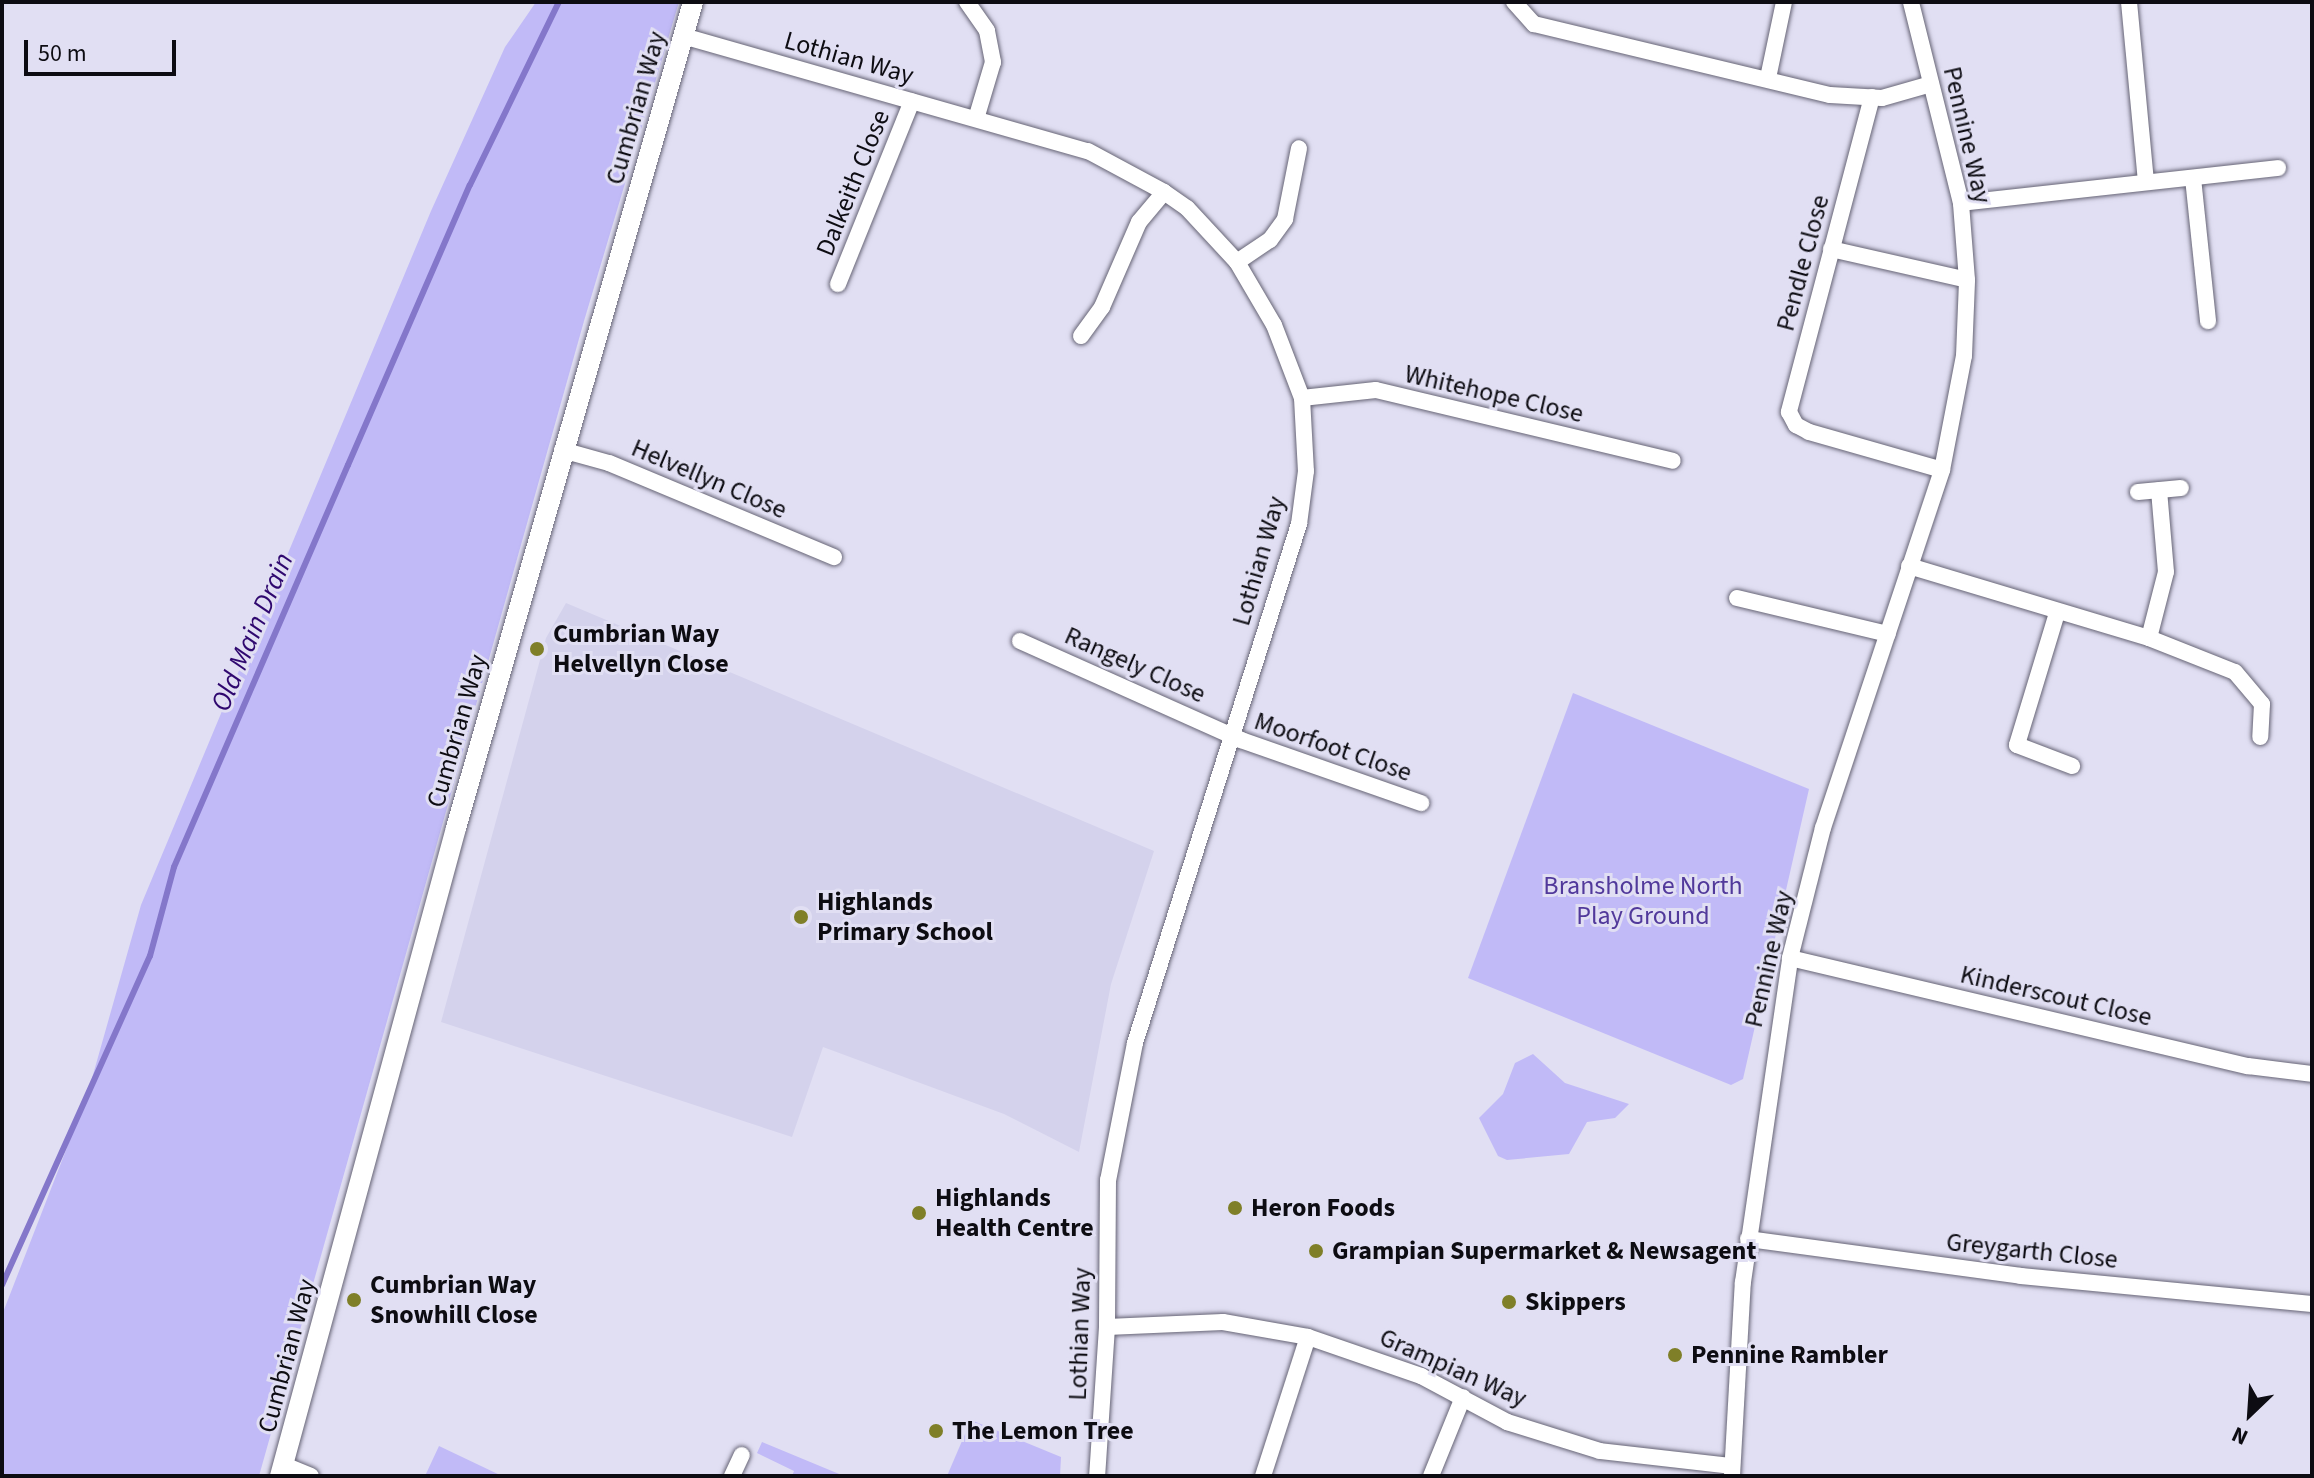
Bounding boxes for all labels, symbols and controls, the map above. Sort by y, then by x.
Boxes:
scale bar [28,24,180,74]
street label: Lothian Way [781,25,917,91]
street label: Cumbrian Way [599,28,673,188]
text: 50 m [38,36,87,71]
street label: Pennine Way [1936,64,1998,206]
street label: Dalkeith Close [810,105,896,261]
street label: Pendle Close [1770,192,1836,334]
street label: Whitehope Close [1402,358,1586,430]
street label: Helvellyn Close [627,432,791,526]
street label: Lothian Way [1226,493,1292,629]
water label: Old Main Drain [203,548,301,716]
place label: Cumbrian Way Helvellyn Close [553,618,729,680]
street label: Rangely Close [1060,620,1210,710]
marker: Cumbrian Way Helvellyn Close [528,640,546,658]
street label: Cumbrian Way [420,651,494,811]
street label: Moorfoot Close [1250,705,1416,789]
park label: Bransholme North Play Ground [1543,870,1743,932]
place label: Highlands Primary School [817,886,993,948]
street label: Pennine Way [1738,888,1800,1030]
marker: Highlands Primary School [792,908,810,926]
street label: Kinderscout Close [1957,959,2155,1033]
place label: Highlands Health Centre [935,1182,1094,1244]
place label: Heron Foods [1251,1192,1395,1224]
marker: Heron Foods [1226,1199,1244,1217]
marker: Highlands Health Centre [910,1204,928,1222]
street label: Greygarth Close [1945,1226,2119,1276]
place label: Grampian Supermarket & Newsagent [1332,1235,1756,1267]
marker: Grampian Supermarket & Newsagent [1307,1242,1325,1260]
street label: Lothian Way [1062,1267,1098,1401]
place label: Cumbrian Way Snowhill Close [370,1269,538,1330]
street label: Cumbrian Way [252,1276,322,1436]
place label: Skippers [1525,1286,1626,1318]
marker: Cumbrian Way Snowhill Close [345,1291,363,1309]
marker: Skippers [1500,1293,1518,1311]
street label: Grampian Way [1375,1322,1531,1414]
place label: Pennine Rambler [1691,1339,1888,1371]
marker: Pennine Rambler [1666,1346,1684,1364]
north arrow [2210,1374,2290,1454]
place label: The Lemon Tree [952,1415,1134,1447]
text: N [2226,1418,2253,1453]
marker: The Lemon Tree [927,1422,945,1440]

